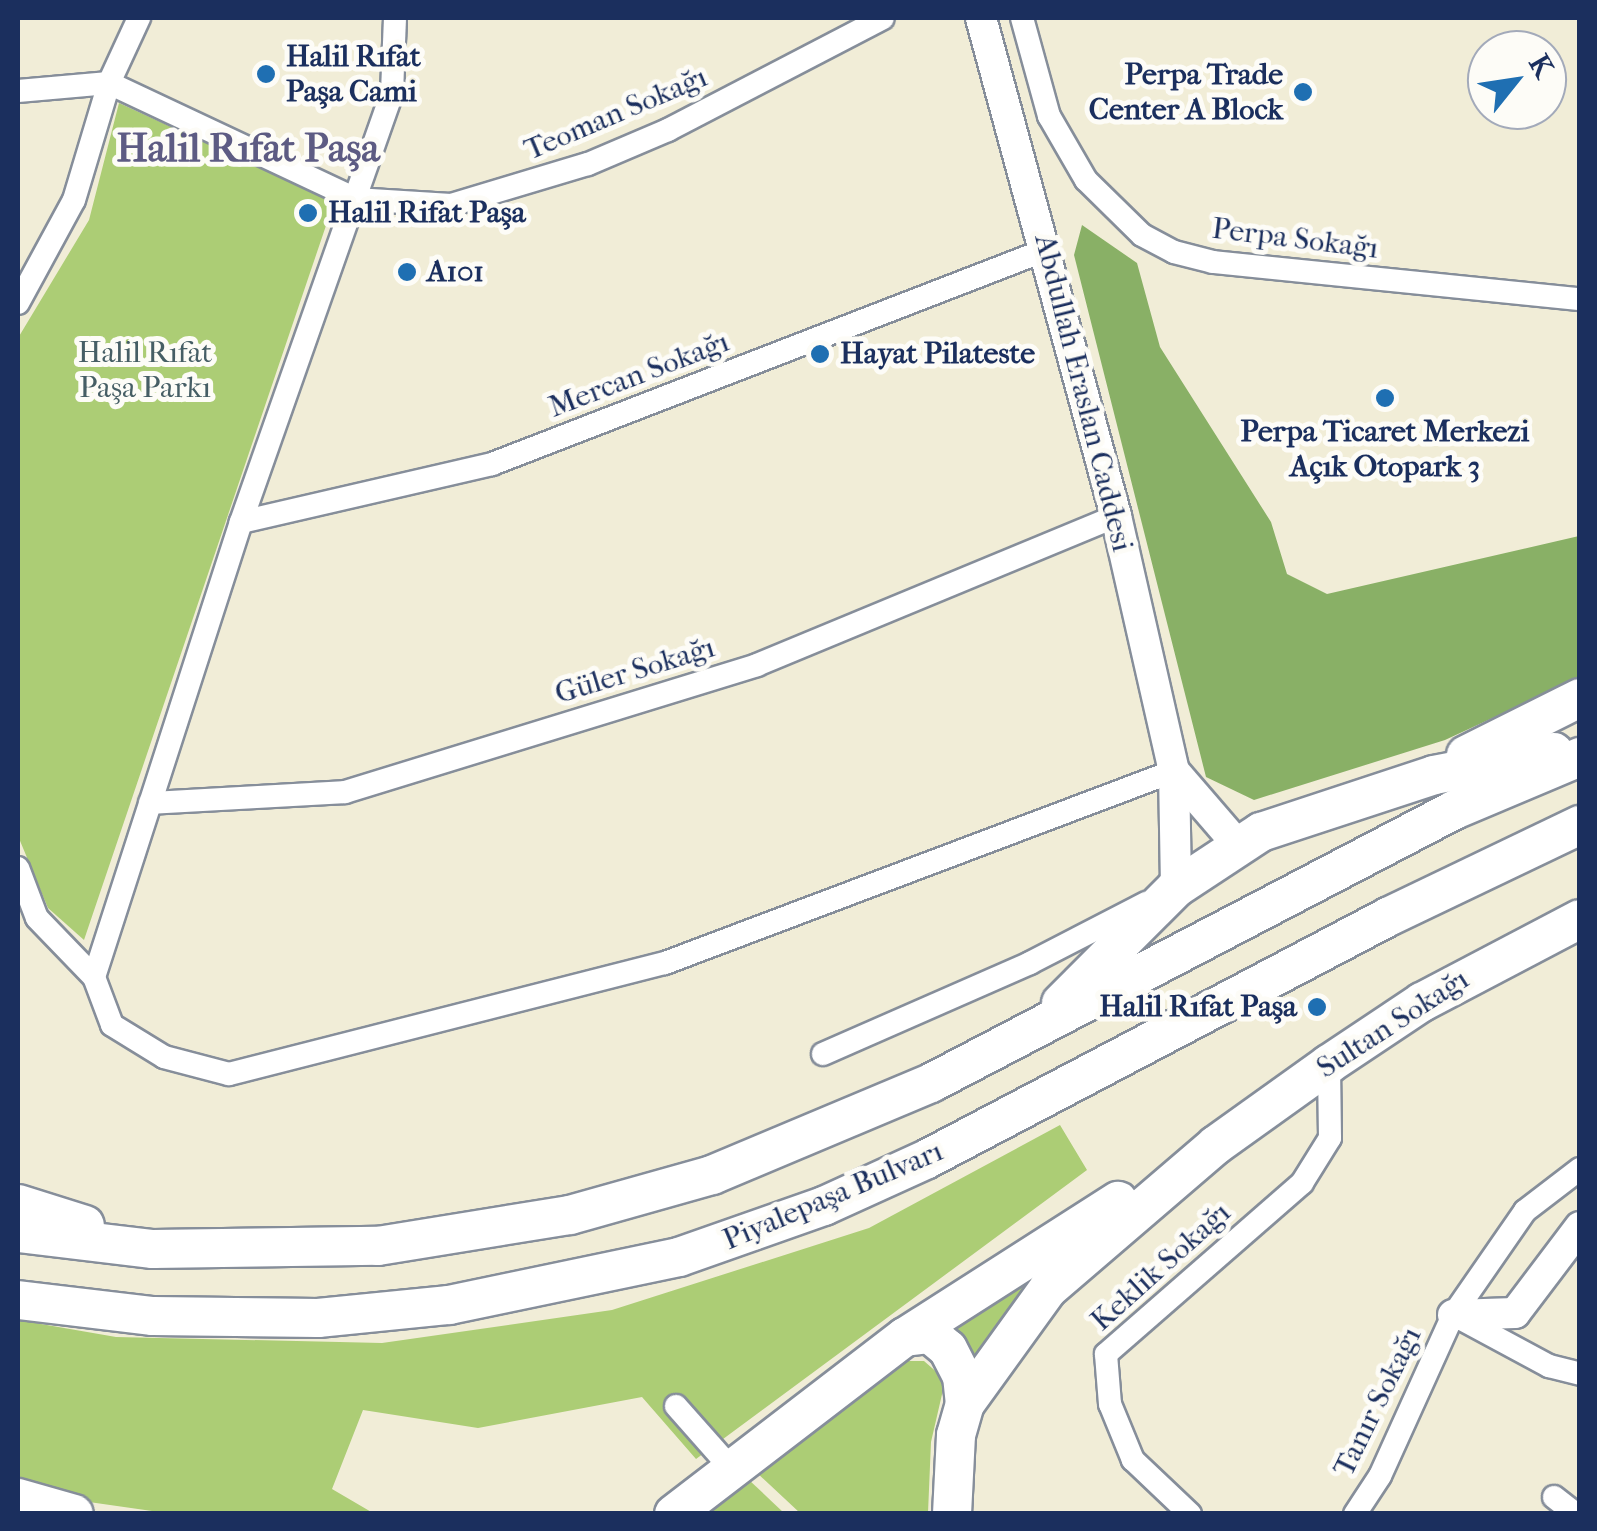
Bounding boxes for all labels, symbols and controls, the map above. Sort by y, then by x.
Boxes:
north arrow [1467,30,1567,130]
place label: Halil Rıfat Paşa Cami [286,39,421,110]
text: K [1522,49,1561,83]
place label: Perpa Trade Center A Block [1089,57,1283,128]
street label: Teoman Sokağı [519,59,713,169]
marker: Halil Rıfat Paşa Cami [255,63,277,85]
marker: Perpa Trade Center A Block [1292,81,1314,103]
district label: Halil Rıfat Paşa [116,124,380,172]
place label: Halil Rifat Paşa [328,195,526,231]
marker: Halil Rifat Paşa [297,202,319,224]
street label: Perpa Sokağı [1210,211,1380,267]
street label: Abdullah Eraslan Caddesi [1026,231,1140,555]
place label: A101 [427,254,484,290]
marker: A101 [396,261,418,283]
street label: Mercan Sokağı [544,324,734,426]
park label: Halil Rıfat Paşa Parkı [78,335,212,406]
place label: Hayat Pilateste [840,336,1035,372]
marker: Hayat Pilateste [809,343,831,365]
marker: Perpa Ticaret Merkezi Açık Otopark 3 [1374,387,1396,409]
place label: Perpa Ticaret Merkezi Açık Otopark 3 [1241,414,1529,484]
street label: Güler Sokağı [551,630,719,712]
street label: Sultan Sokağı [1310,962,1476,1086]
place label: Halil Rıfat Paşa [1099,989,1297,1025]
marker: Halil Rıfat Paşa [1306,996,1328,1018]
street label: Piyalepaşa Bulvarı [718,1134,948,1258]
street label: Keklik Sokağı [1084,1195,1238,1339]
street label: Tanır Sokağı [1326,1321,1430,1483]

